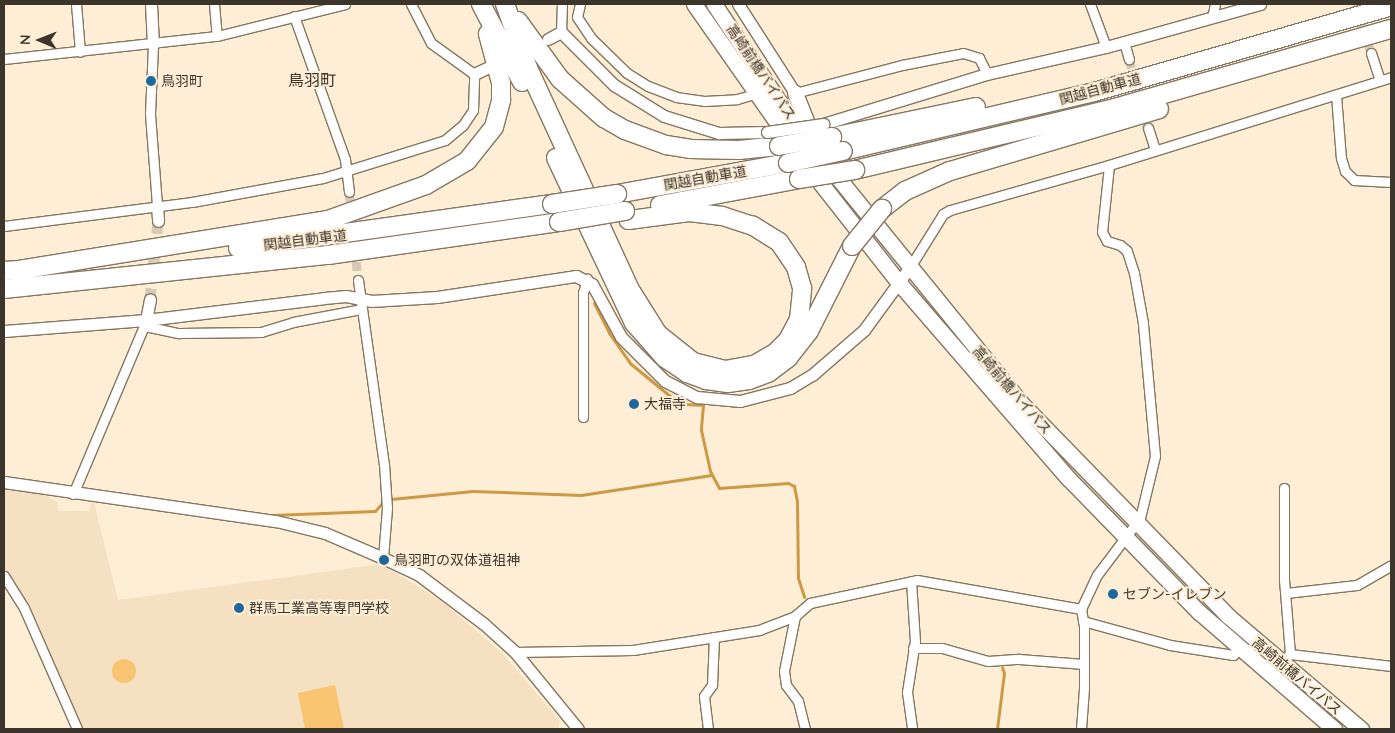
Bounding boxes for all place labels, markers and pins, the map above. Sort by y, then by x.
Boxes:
place label: 鳥羽町 [161,73,203,89]
marker: 鳥羽町 [145,75,157,87]
place label: 大福寺 [644,396,686,412]
marker: 大福寺 [628,398,640,410]
place label: 鳥羽町の双体道祖神 [394,552,520,568]
marker: 鳥羽町の双体道祖神 [378,554,390,566]
place label: セブン-イレブン [1123,586,1226,602]
marker: セブン-イレブン [1107,588,1119,600]
place label: 群馬工業高等専門学校 [249,600,389,616]
marker: 群馬工業高等専門学校 [233,602,245,614]

